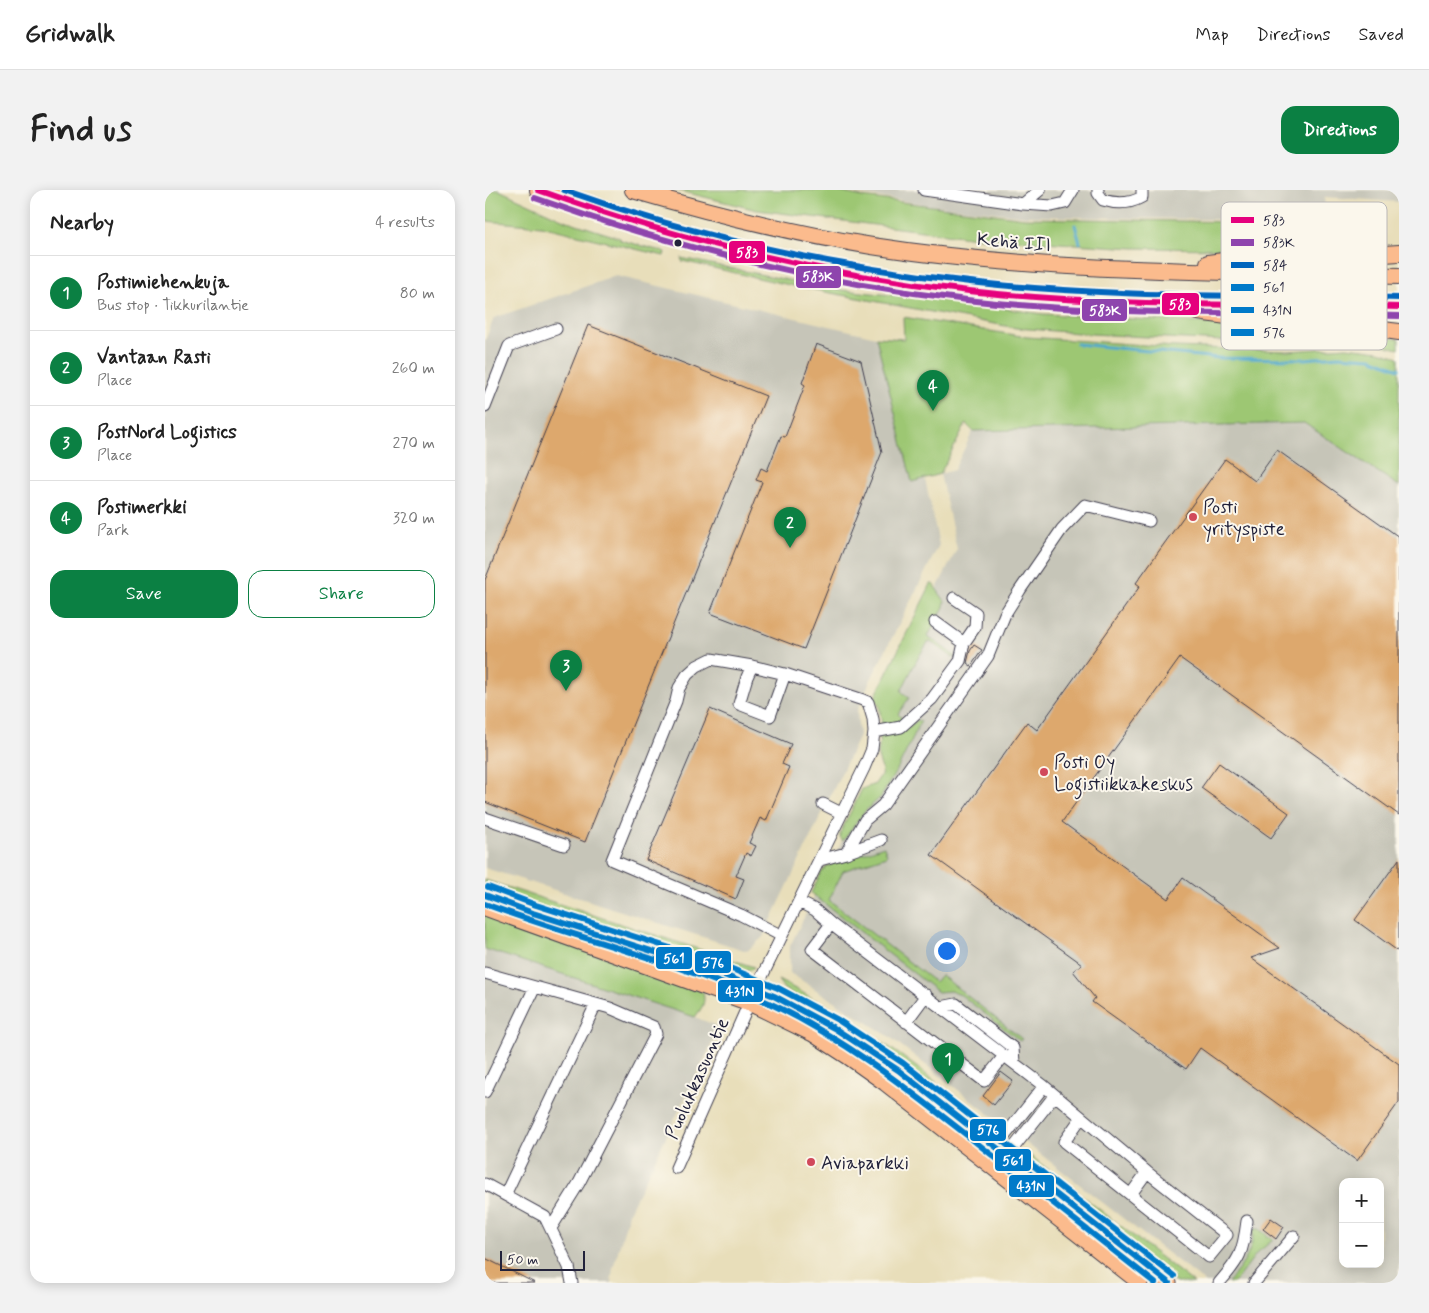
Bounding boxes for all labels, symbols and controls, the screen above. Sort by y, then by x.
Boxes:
text: Gridwalk [25,19,115,50]
text: Map [1196,23,1229,47]
text: Directions [1257,23,1331,47]
text: Saved [1359,23,1404,47]
button: Directions [1281,106,1399,154]
text: Find us [30,107,132,153]
legend [1221,202,1387,350]
text: Nearby [50,209,114,237]
text: 4 results [375,212,435,233]
text: 583 [1263,212,1285,230]
street label: Kehä III [976,227,1052,258]
text: 583K [1263,234,1295,252]
unlabelled marker [673,238,683,248]
line badge: 583 [728,240,766,264]
text: 583 [736,244,758,262]
text: 584 [1263,257,1287,275]
line badge: 583K [795,265,842,289]
text: 583K [802,268,835,286]
text: Postimiehenkuja [97,270,229,295]
text: 561 [1263,279,1285,297]
text: 1 [62,283,70,304]
text: 80 m [400,283,435,304]
line badge: 583 [1161,292,1200,316]
text: Bus stop · Tikkurilantie [97,295,249,316]
text: 583 [1169,296,1191,314]
line badge: 583K [1081,298,1128,322]
text: 583K [1089,302,1122,320]
text: 431N [1263,302,1292,320]
text: 576 [1263,324,1285,342]
text: Vantaan Rasti [97,345,211,370]
text: 2 [62,358,70,379]
text: 260 m [392,358,435,379]
text: Place [97,370,132,391]
pin: 4 [917,370,949,411]
text: PostNord Logistics [97,420,237,445]
text: 3 [62,433,70,454]
text: 270 m [392,433,435,454]
text: Place [97,445,132,466]
text: Postimerkki [97,495,187,520]
place label: Posti yrityspiste [1203,495,1285,543]
pin: 2 [774,507,806,548]
text: 4 [61,508,71,529]
text: 320 m [393,508,435,529]
marker: Posti yrityspiste [1187,511,1199,523]
text: Park [97,520,129,541]
button: Save [50,570,238,618]
button: Share [248,570,435,618]
pin: 3 [550,650,582,691]
place label: Posti Oy Logistiikkakeskus [1054,750,1193,800]
marker: Posti Oy Logistiikkakeskus [1038,766,1050,778]
your location [934,938,960,964]
line badge: 561 [655,946,693,970]
text: 561 [663,950,685,968]
line badge: 576 [694,950,732,974]
text: 576 [702,954,724,972]
line badge: 431N [717,979,764,1003]
text: 431N [726,983,754,1001]
street label: Puolukkasuontie [659,1014,735,1143]
pin: 1 [932,1043,964,1084]
line badge: 576 [969,1118,1007,1142]
text: 576 [977,1121,999,1139]
line badge: 561 [994,1148,1032,1172]
place label: Aviaparkki [821,1151,909,1176]
text: 561 [1002,1152,1024,1170]
marker: Aviaparkki [805,1156,817,1168]
line badge: 431N [1008,1174,1055,1198]
text: 431N [1017,1178,1045,1196]
map controls [1339,1178,1384,1268]
button: + [1339,1178,1384,1223]
button: − [1339,1223,1384,1268]
scale bar [500,1248,585,1271]
text: 50 m [507,1251,538,1269]

